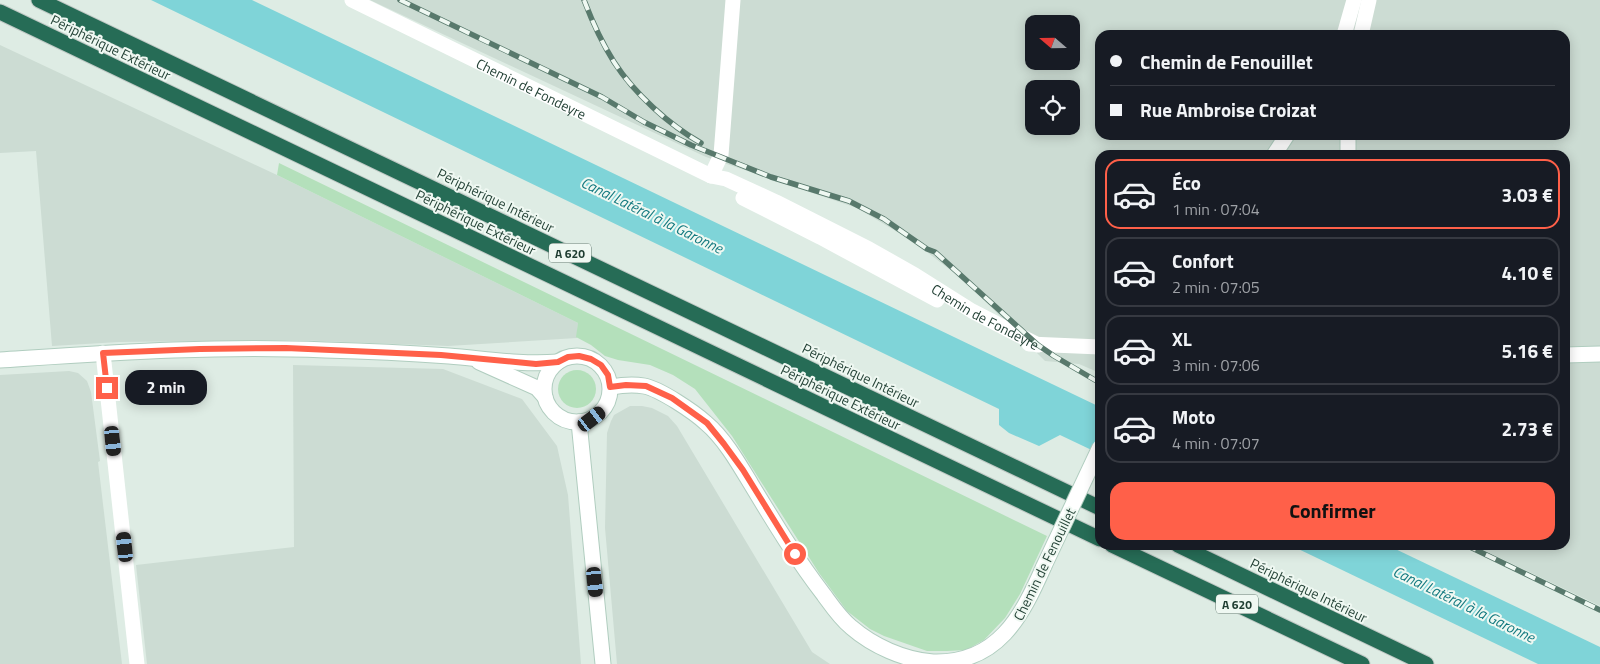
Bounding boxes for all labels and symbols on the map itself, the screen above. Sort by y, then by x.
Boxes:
street label: Périphérique Extérieur [47,9,175,85]
north arrow [1025,15,1080,70]
street label: Chemin de Fondeyre [473,52,590,124]
street label: Périphérique Intérieur [434,162,558,238]
water label: Canal Latéral à la Garonne [577,171,728,260]
street label: Périphérique Extérieur [412,184,540,260]
road number: A 620 [549,244,591,262]
street label: Chemin de Fondeyre [928,278,1043,354]
street label: Périphérique Intérieur [799,337,923,413]
street label: Périphérique Extérieur [777,359,905,435]
callout: 2 min [124,370,207,406]
route end [96,377,118,399]
car [575,404,608,434]
car [103,425,122,457]
street label: Chemin de Fenouillet [1008,504,1080,624]
car [115,531,134,563]
route start [784,543,806,565]
street label: Périphérique Intérieur [1247,552,1371,628]
water label: Canal Latéral à la Garonne [1389,560,1540,649]
car [585,566,604,598]
road number: A 620 [1216,594,1258,614]

